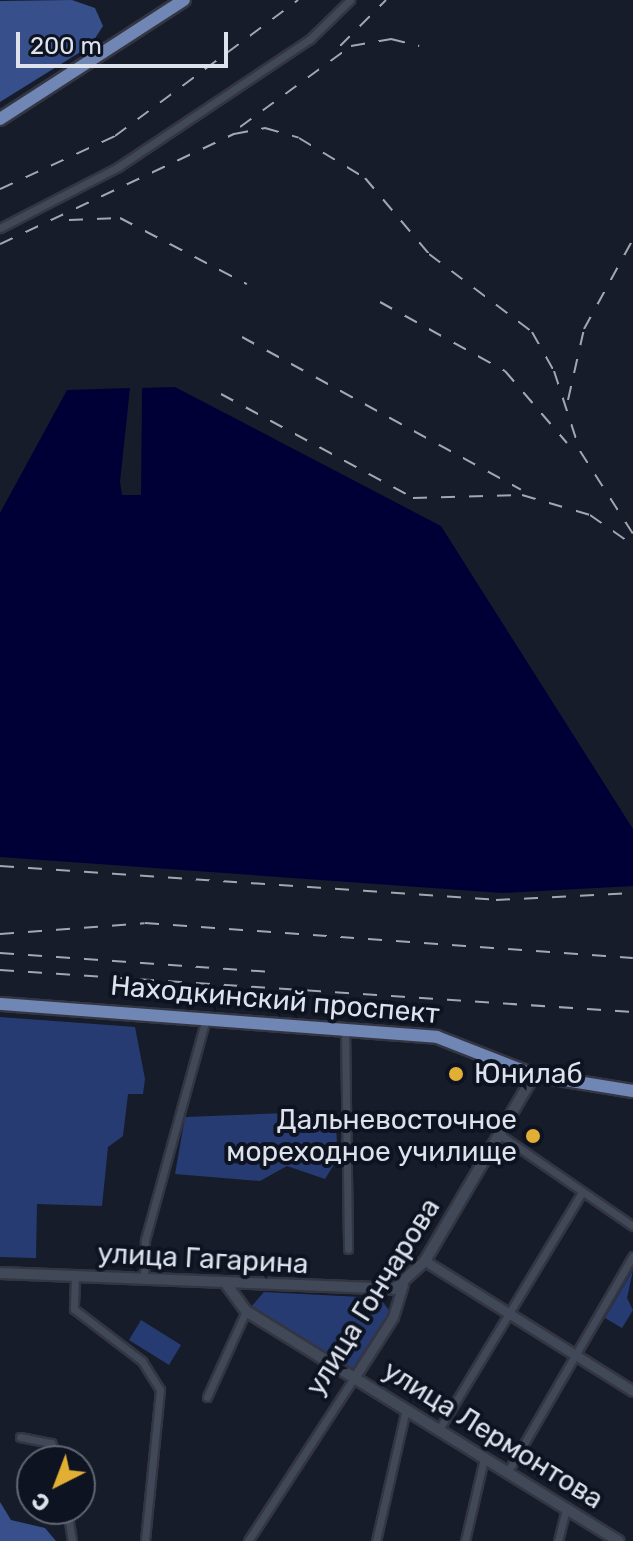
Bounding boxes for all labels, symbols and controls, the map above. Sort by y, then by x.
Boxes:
scale bar [20,16,232,66]
text: 200 m [30,32,102,60]
street label: Находкинский проспект [109,969,441,1031]
place label: Юнилаб [474,1057,583,1091]
marker: Юнилаб [445,1063,467,1085]
place label: Дальневосточное мореходное училище [226,1103,517,1169]
marker: Дальневосточное мореходное училище [524,1127,542,1145]
street label: улица Гончарова [299,1192,447,1402]
street label: улица Гагарина [97,1237,309,1281]
street label: улица Лермонтова [377,1354,609,1516]
north arrow [16,1445,96,1525]
text: С [26,1487,56,1517]

